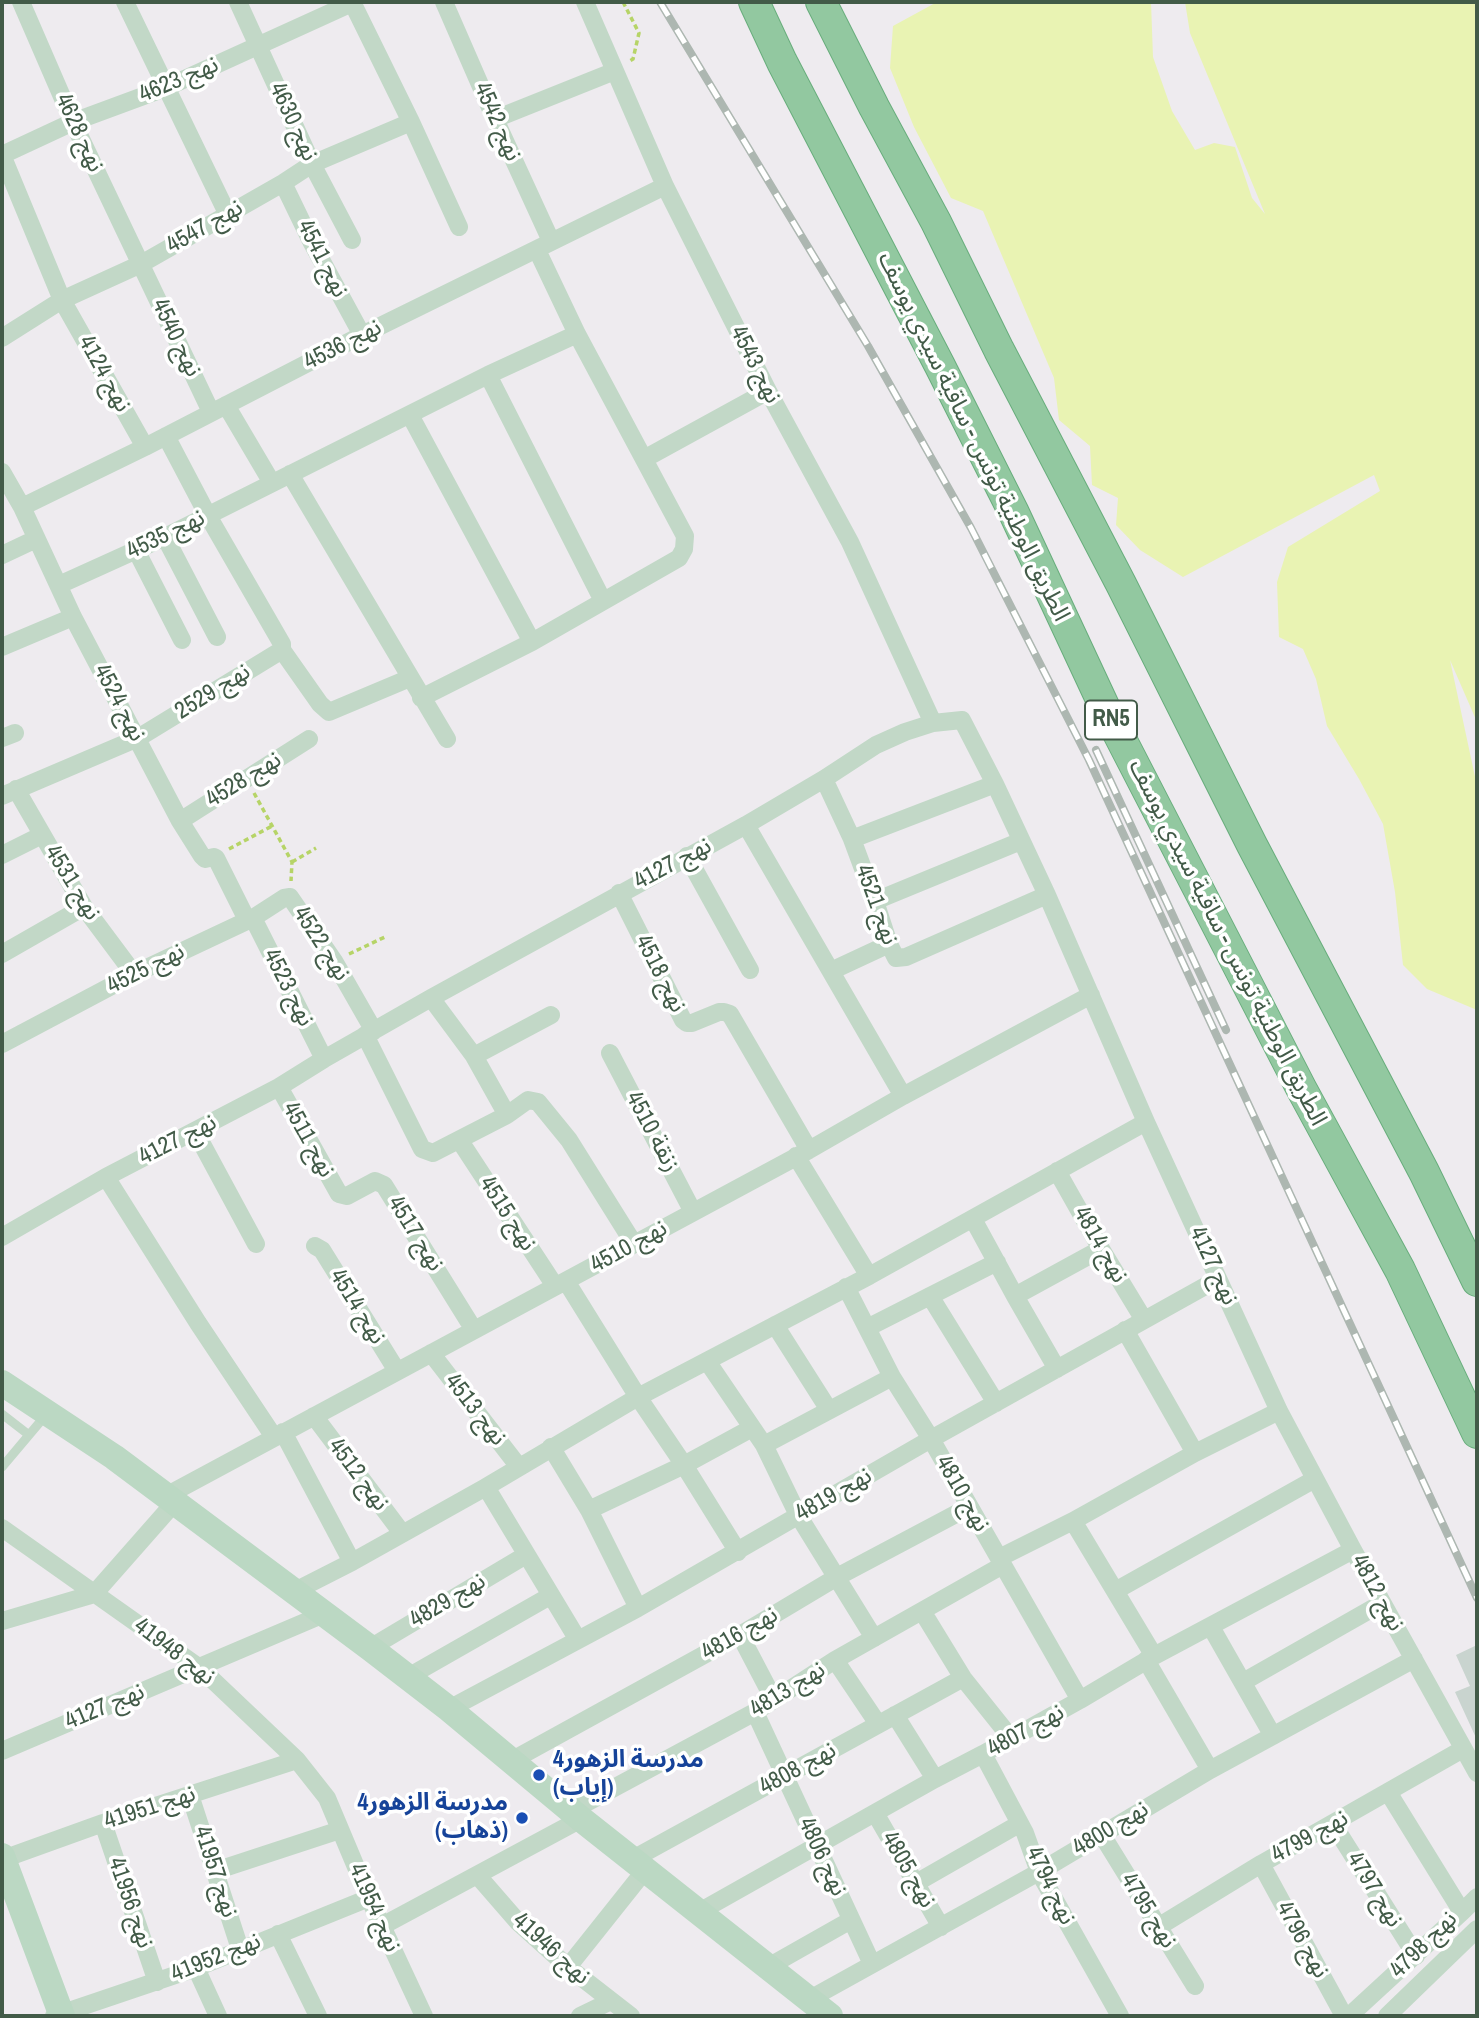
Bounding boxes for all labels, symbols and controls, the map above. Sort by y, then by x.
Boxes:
street label: نهج 4623 [135,50,223,110]
street label: نهج 4630 [262,78,324,166]
street label: نهج 4542 [467,78,527,166]
street label: نهج 4628 [48,89,110,177]
street label: نهج 4547 [162,194,248,260]
street label: نهج 4541 [290,215,354,303]
street label: الطريق الوطنية تونس - ساقية سيدي يوسف [871,248,1075,626]
street label: نهج 4540 [145,294,207,382]
street label: نهج 4536 [299,313,387,377]
street label: نهج 4543 [723,321,787,409]
street label: نهج 4124 [71,331,137,417]
street label: نهج 4535 [122,504,210,566]
street label: نهج 2529 [170,658,256,726]
street label: نهج 4524 [87,659,151,747]
road number: RN5 [1085,700,1137,740]
street label: نهج 4528 [201,746,287,814]
street label: الطريق الوطنية تونس - ساقية سيدي يوسف [1122,755,1332,1131]
street label: نهج 4127 [629,832,717,896]
street label: نهج 4531 [38,840,106,926]
street label: نهج 4521 [848,861,904,949]
street label: نهج 4522 [286,901,356,987]
street label: نهج 4518 [628,930,692,1018]
street label: نهج 4525 [102,937,190,1001]
street label: نهج 4523 [256,944,320,1032]
street label: زنقة 4510 [619,1087,685,1177]
street label: نهج 4511 [276,1097,340,1183]
street label: نهج 4127 [134,1108,222,1172]
street label: نهج 4515 [472,1171,542,1257]
street label: نهج 4517 [381,1191,449,1277]
street label: نهج 4814 [1067,1202,1133,1288]
street label: نهج 4510 [586,1214,672,1280]
street label: نهج 4127 [1182,1222,1244,1310]
street label: نهج 4514 [323,1264,391,1350]
street label: نهج 4513 [438,1368,512,1452]
street label: نهج 4512 [321,1433,395,1517]
street label: نهج 4810 [929,1451,995,1537]
street label: نهج 4819 [791,1462,877,1528]
street label: نهج 4812 [1344,1550,1410,1636]
street label: نهج 4829 [405,1567,491,1635]
street label: نهج 4816 [697,1601,783,1667]
street label: نهج 41948 [128,1612,220,1692]
street label: نهج 4813 [745,1656,831,1724]
street label: نهج 4127 [61,1677,149,1737]
street label: نهج 4807 [983,1698,1069,1764]
street label: نهج 4808 [755,1736,841,1802]
place label: مدرسة الزهور4 (إياب) [553,1747,704,1803]
marker: مدرسة الزهور4 (إياب) [531,1767,547,1783]
street label: نهج 41951 [101,1780,199,1836]
place label: مدرسة الزهور4 (ذهاب) [357,1790,508,1846]
street label: نهج 4800 [1068,1795,1154,1863]
street label: نهج 4799 [1267,1804,1353,1870]
marker: مدرسة الزهور4 (ذهاب) [514,1810,530,1826]
street label: نهج 4806 [791,1813,853,1901]
street label: نهج 41957 [187,1823,243,1921]
street label: نهج 4805 [875,1827,941,1913]
street label: نهج 4794 [1019,1842,1081,1930]
street label: نهج 4797 [1340,1847,1408,1933]
street label: نهج 41956 [101,1854,159,1952]
street label: نهج 41954 [342,1859,406,1957]
street label: نهج 4795 [1114,1868,1182,1954]
street label: نهج 4796 [1269,1897,1335,1983]
street label: نهج 4798 [1384,1905,1464,1985]
street label: نهج 41946 [506,1907,596,1991]
street label: نهج 41952 [167,1927,265,1989]

